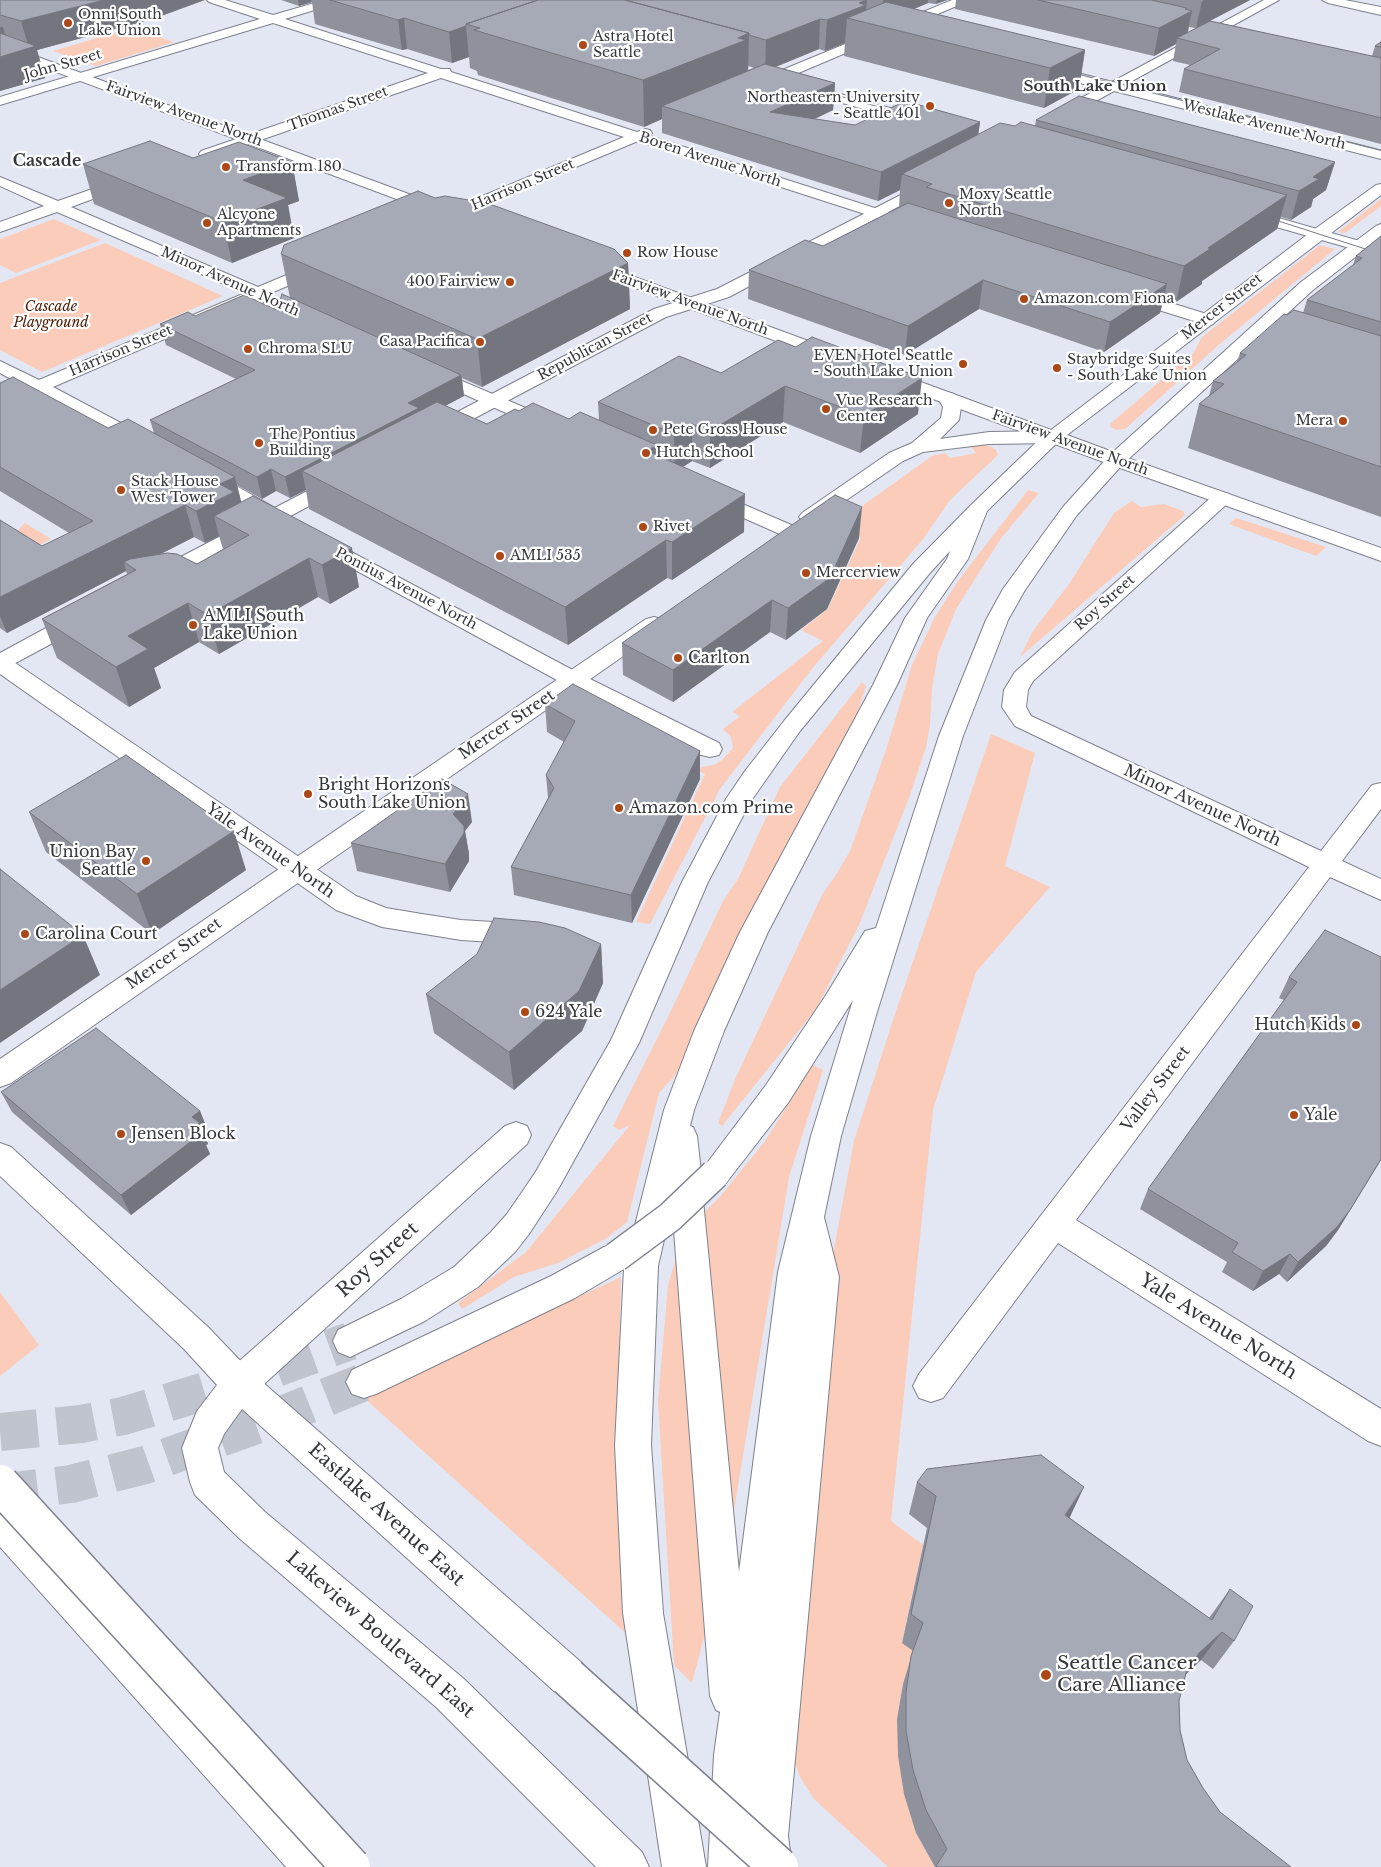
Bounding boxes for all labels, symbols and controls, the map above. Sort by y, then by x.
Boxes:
place label: Onni South Lake Union [78,7,162,40]
marker: Onni South Lake Union [62,17,74,29]
place label: Astra Hotel Seattle [593,29,673,62]
marker: Astra Hotel Seattle [577,39,589,51]
street label: John Street [22,46,104,84]
street label: Fairview Avenue North [103,78,265,150]
district label: South Lake Union [1023,78,1167,96]
street label: Thomas Street [286,83,390,135]
place label: Northeastern University - Seattle 401 [747,90,920,122]
street label: Westlake Avenue North [1181,97,1347,153]
marker: Northeastern University - Seattle 401 [924,100,936,112]
street label: Boren Avenue North [637,129,783,191]
district label: Cascade [13,151,81,171]
street label: Harrison Street [469,156,577,214]
place label: Transform 180 [236,159,342,175]
marker: Transform 180 [220,161,232,173]
place label: Moxy Seattle North [959,187,1052,220]
marker: Moxy Seattle North [943,197,955,209]
place label: Alcyone Apartments [217,207,301,240]
marker: Alcyone Apartments [201,217,213,229]
street label: Minor Avenue North [158,244,302,320]
place label: Row House [637,245,718,261]
marker: Row House [621,247,633,259]
street label: Fairview Avenue North [609,267,771,339]
street label: Mercer Street [1178,270,1266,344]
place label: 400 Fairview [407,274,500,290]
marker: 400 Fairview [504,276,516,288]
place label: Amazon.com Fiona [1034,291,1174,307]
marker: Amazon.com Fiona [1018,293,1030,305]
park label: Cascade Playground [13,299,89,332]
street label: Republican Street [535,310,655,384]
street label: Harrison Street [67,322,175,380]
place label: Casa Pacifica [379,334,470,350]
marker: Casa Pacifica [474,336,486,348]
place label: Chroma SLU [258,341,352,357]
marker: Chroma SLU [242,343,254,355]
place label: EVEN Hotel Seattle - South Lake Union [813,348,953,381]
place label: Staybridge Suites - South Lake Union [1067,352,1207,384]
marker: EVEN Hotel Seattle - South Lake Union [957,358,969,370]
marker: Staybridge Suites - South Lake Union [1051,362,1063,374]
place label: Vue Research Center [836,393,933,426]
marker: Vue Research Center [820,403,832,415]
street label: Fairview Avenue North [989,407,1151,479]
place label: Mera [1296,413,1333,429]
marker: Mera [1337,415,1349,427]
place label: Pete Gross House [663,422,788,438]
marker: Pete Gross House [647,424,659,436]
place label: The Pontius Building [269,427,356,460]
marker: The Pontius Building [253,437,265,449]
place label: Hutch School [656,445,754,461]
marker: Hutch School [640,447,652,459]
place label: Stack House West Tower [131,474,219,507]
marker: Stack House West Tower [115,484,127,496]
place label: Rivet [653,519,690,535]
marker: Rivet [637,521,649,533]
street label: Pontius Avenue North [332,544,480,634]
place label: AMLI 535 [510,548,581,564]
marker: AMLI 535 [494,550,506,562]
place label: Mercerview [816,565,901,581]
marker: Mercerview [800,567,812,579]
street label: Roy Street [1072,572,1138,634]
place label: AMLI South Lake Union [203,606,304,644]
marker: AMLI South Lake Union [187,619,199,631]
place label: Carlton [688,648,750,668]
marker: Carlton [672,652,684,664]
street label: Mercer Street [455,686,559,764]
street label: Minor Avenue North [1120,761,1284,851]
place label: Bright Horizons South Lake Union [318,775,466,813]
marker: Bright Horizons South Lake Union [302,788,314,800]
place label: Amazon.com Prime [629,798,793,818]
street label: Yale Avenue North [202,799,338,903]
marker: Amazon.com Prime [613,802,625,814]
place label: Union Bay Seattle [49,842,136,880]
marker: Union Bay Seattle [140,855,152,867]
street label: Mercer Street [123,914,225,994]
place label: Carolina Court [35,924,157,944]
marker: Carolina Court [19,928,31,940]
place label: 624 Yale [535,1002,603,1022]
marker: 624 Yale [519,1006,531,1018]
place label: Hutch Kids [1255,1015,1346,1035]
marker: Hutch Kids [1350,1019,1362,1031]
street label: Valley Street [1118,1042,1194,1136]
place label: Yale [1304,1105,1337,1125]
marker: Yale [1288,1109,1300,1121]
place label: Jensen Block [131,1124,236,1144]
marker: Jensen Block [115,1128,127,1140]
street label: Roy Street [333,1218,423,1302]
street label: Yale Avenue North [1135,1269,1301,1385]
street label: Eastlake Avenue East [303,1439,469,1591]
street label: Lakeview Boulevard East [281,1547,479,1723]
place label: Seattle Cancer Care Alliance [1057,1653,1197,1697]
marker: Seattle Cancer Care Alliance [1039,1668,1053,1682]

